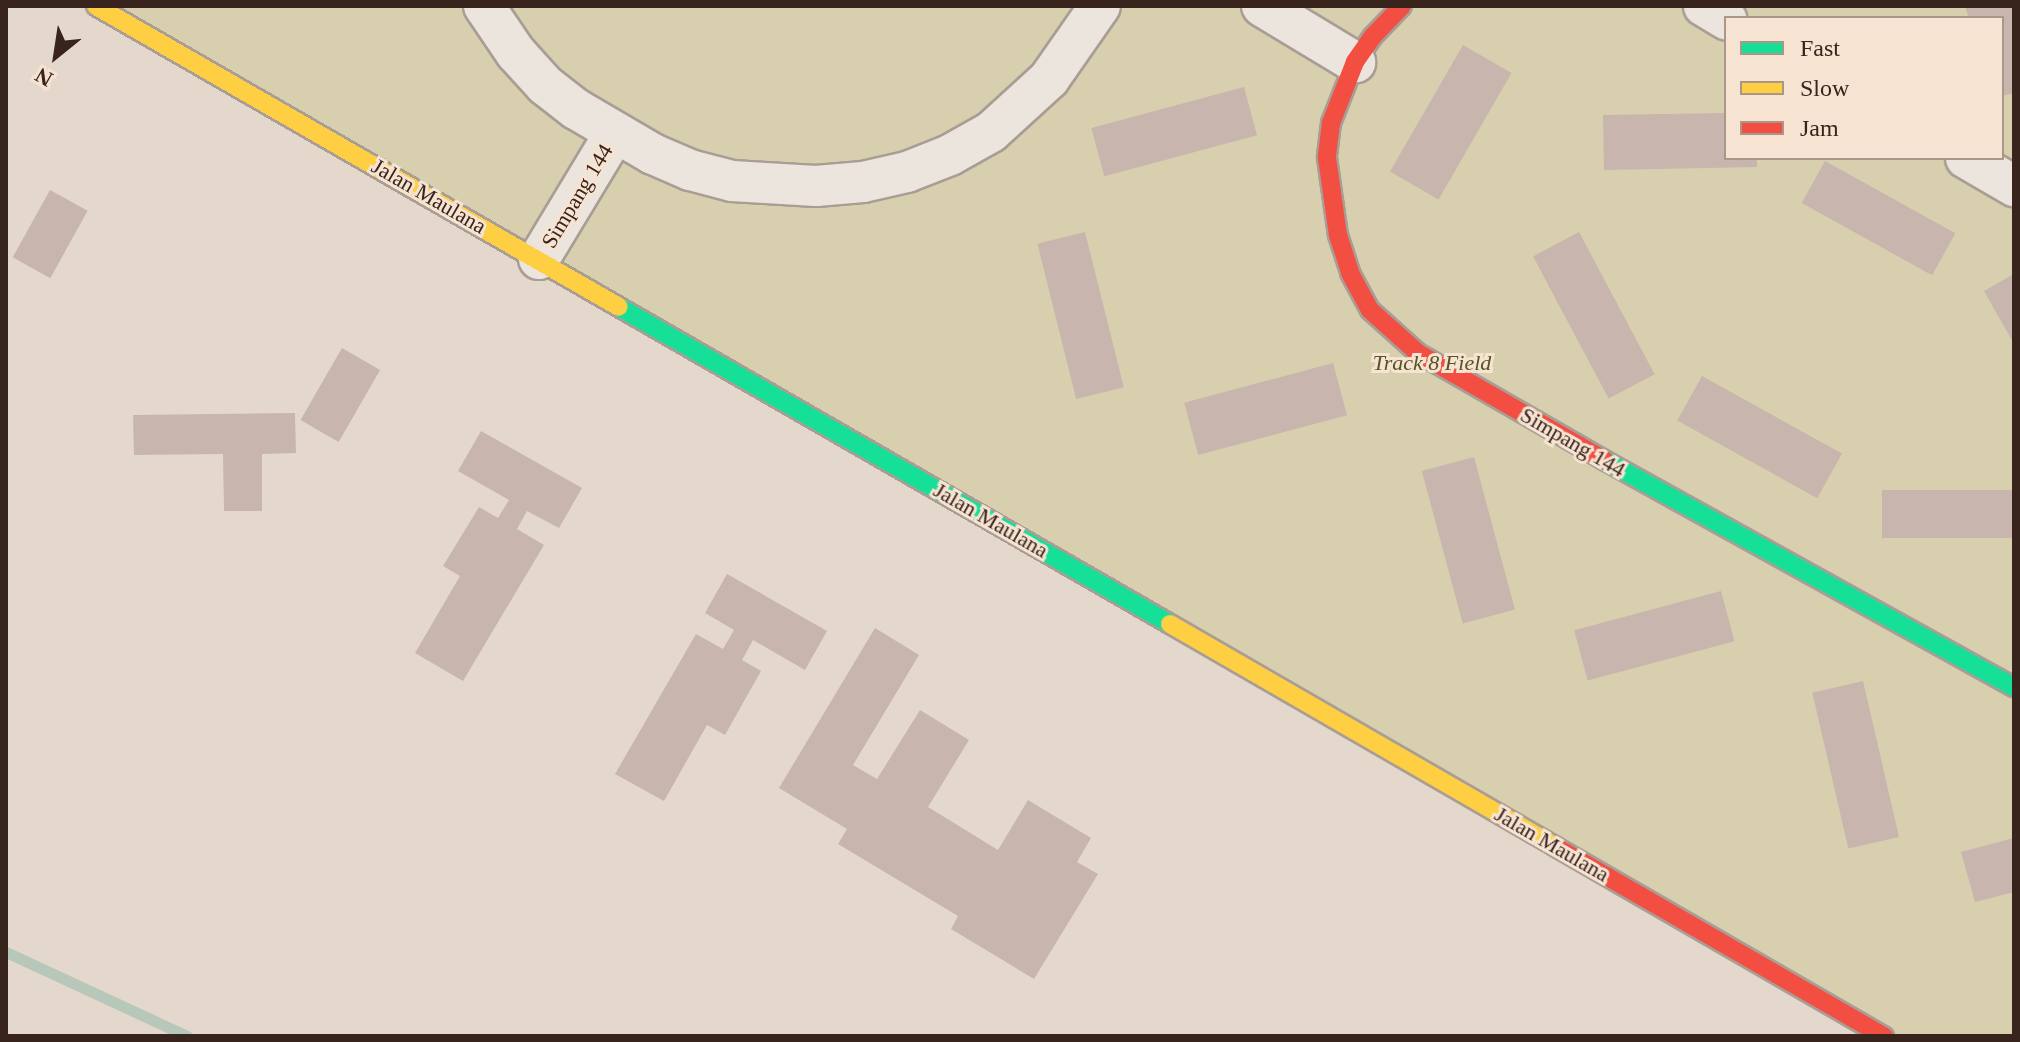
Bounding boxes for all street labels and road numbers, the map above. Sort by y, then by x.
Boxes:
street label: Simpang 144 [536,139,618,253]
street label: Jalan Maulana [367,153,491,239]
street label: Simpang 144 [1516,401,1630,483]
street label: Jalan Maulana [929,477,1053,563]
street label: Jalan Maulana [1490,801,1614,887]

